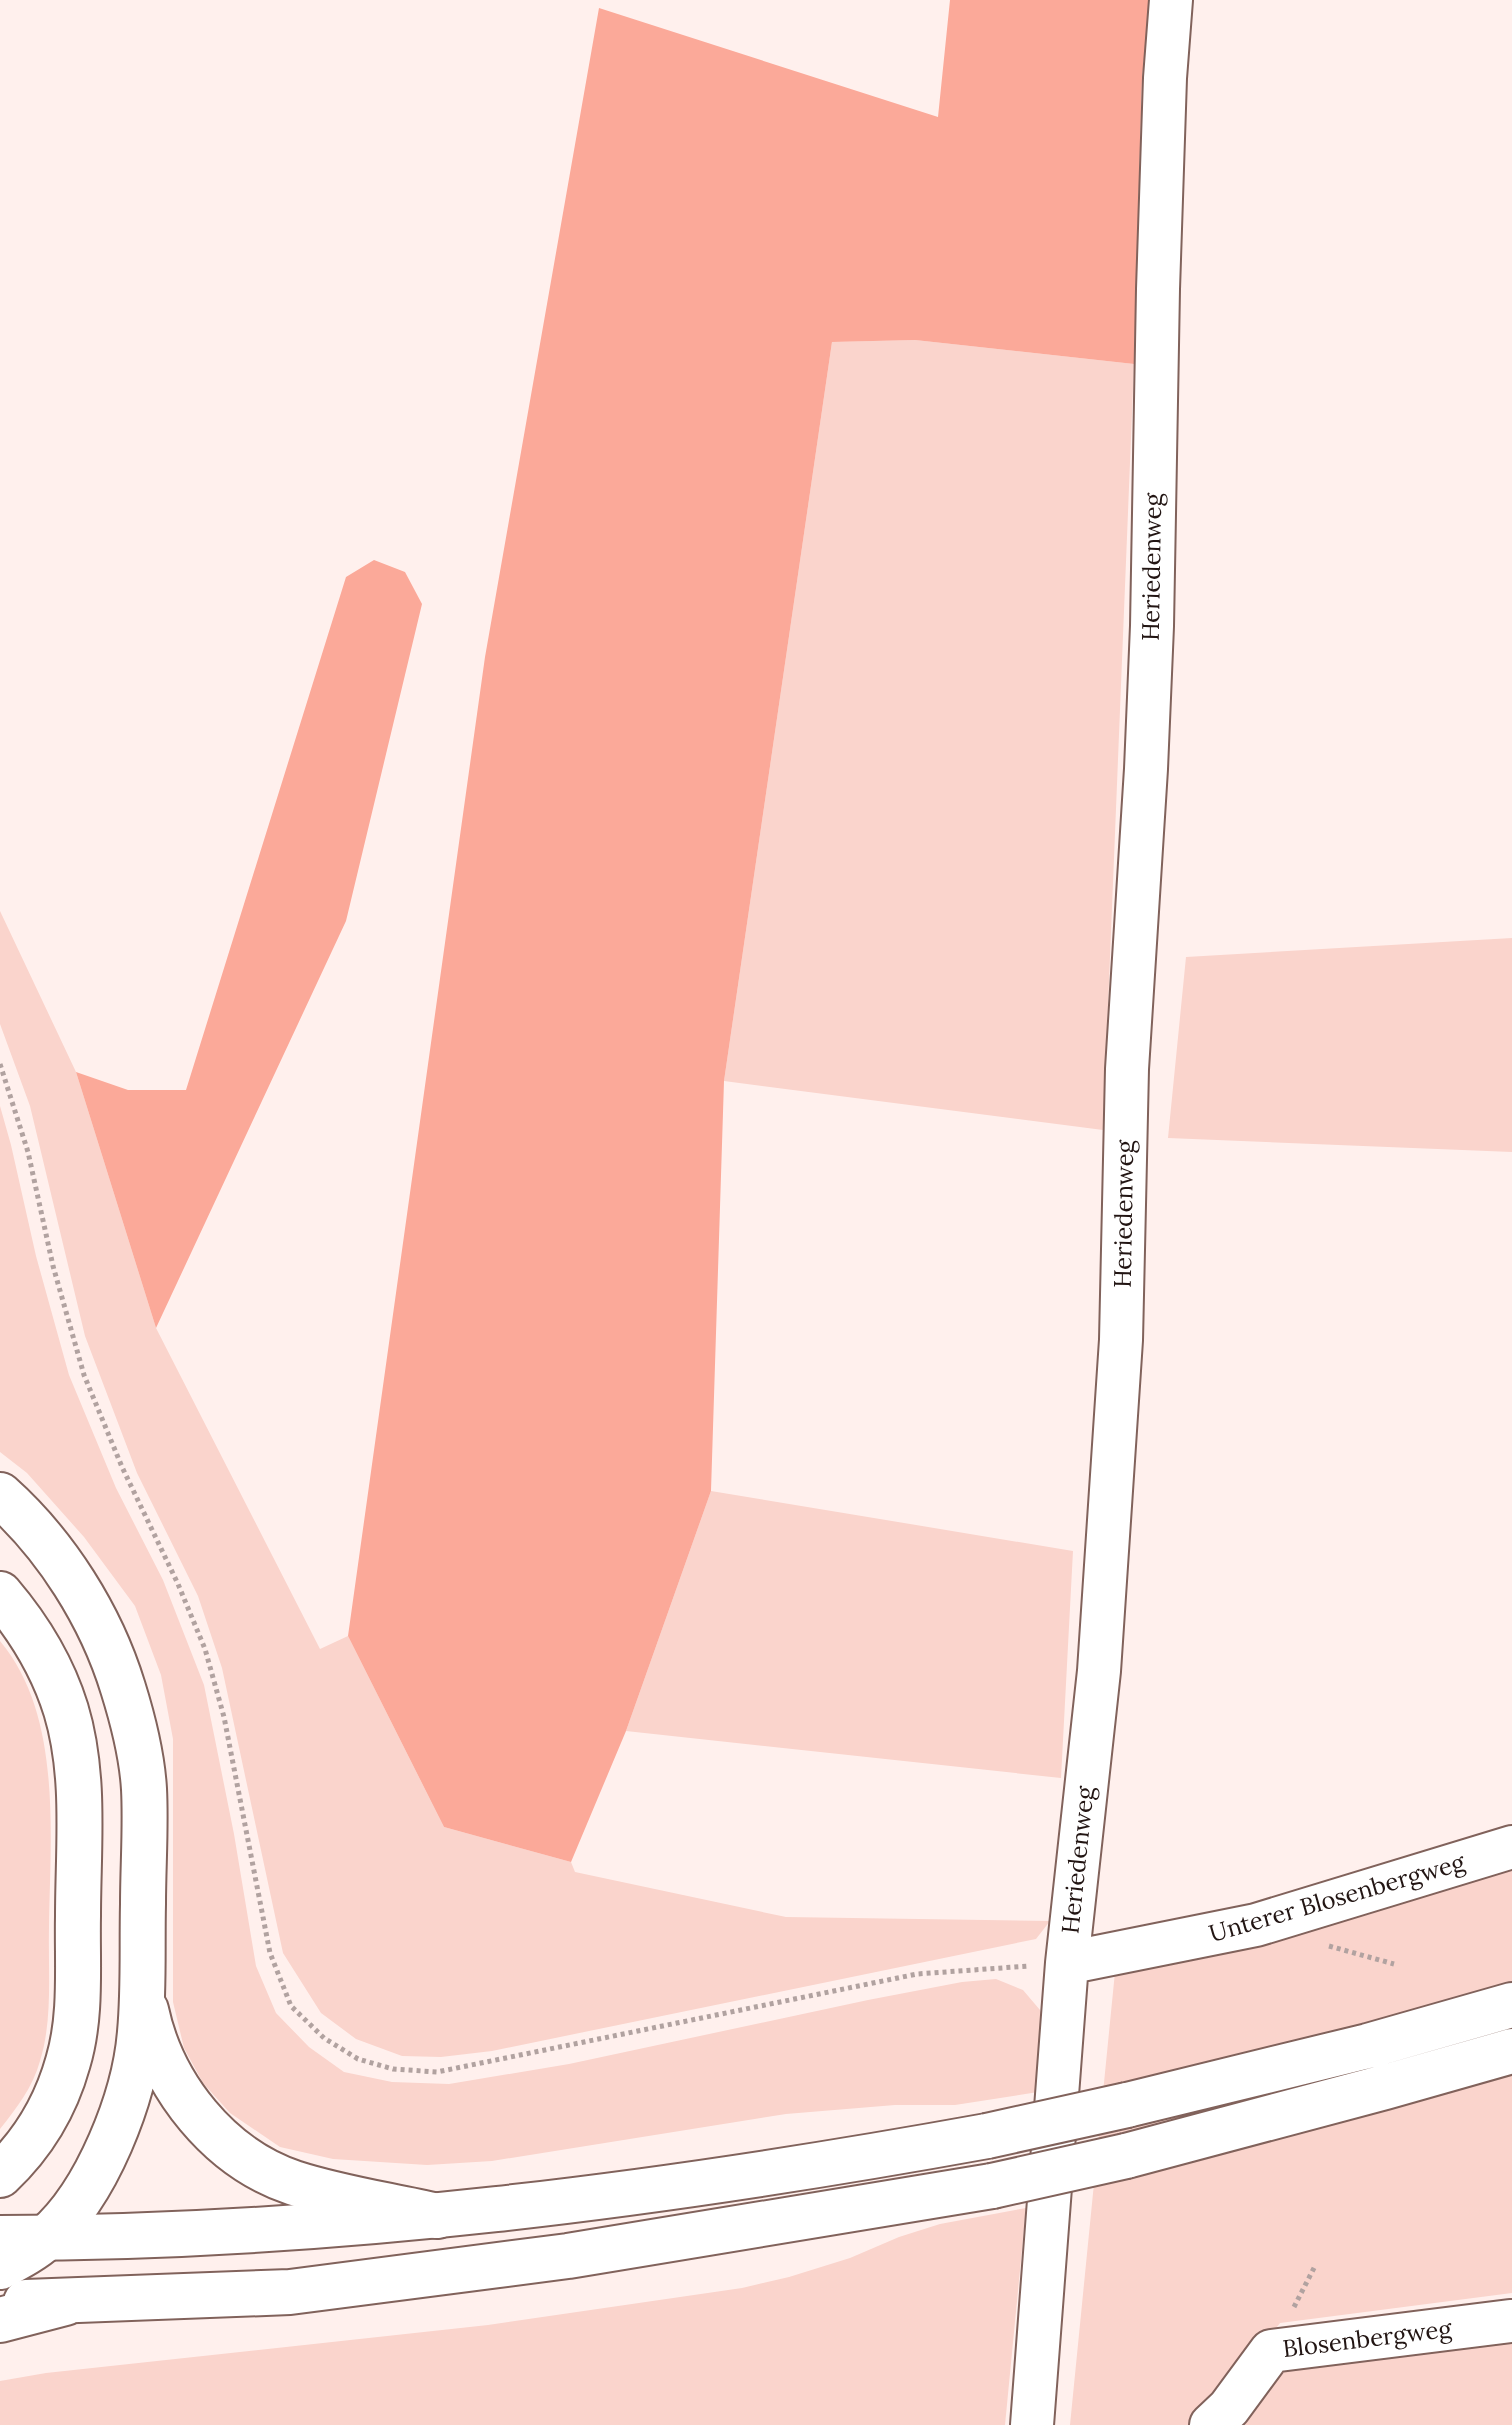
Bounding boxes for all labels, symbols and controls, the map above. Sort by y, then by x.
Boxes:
street label: Heriedenweg [1135,492,1168,641]
street label: Heriedenweg [1107,1139,1140,1288]
street label: Heriedenweg [1054,1784,1101,1935]
street label: Unterer Blosenbergweg [1205,1846,1469,1949]
street label: Blosenbergweg [1281,2313,1454,2364]

